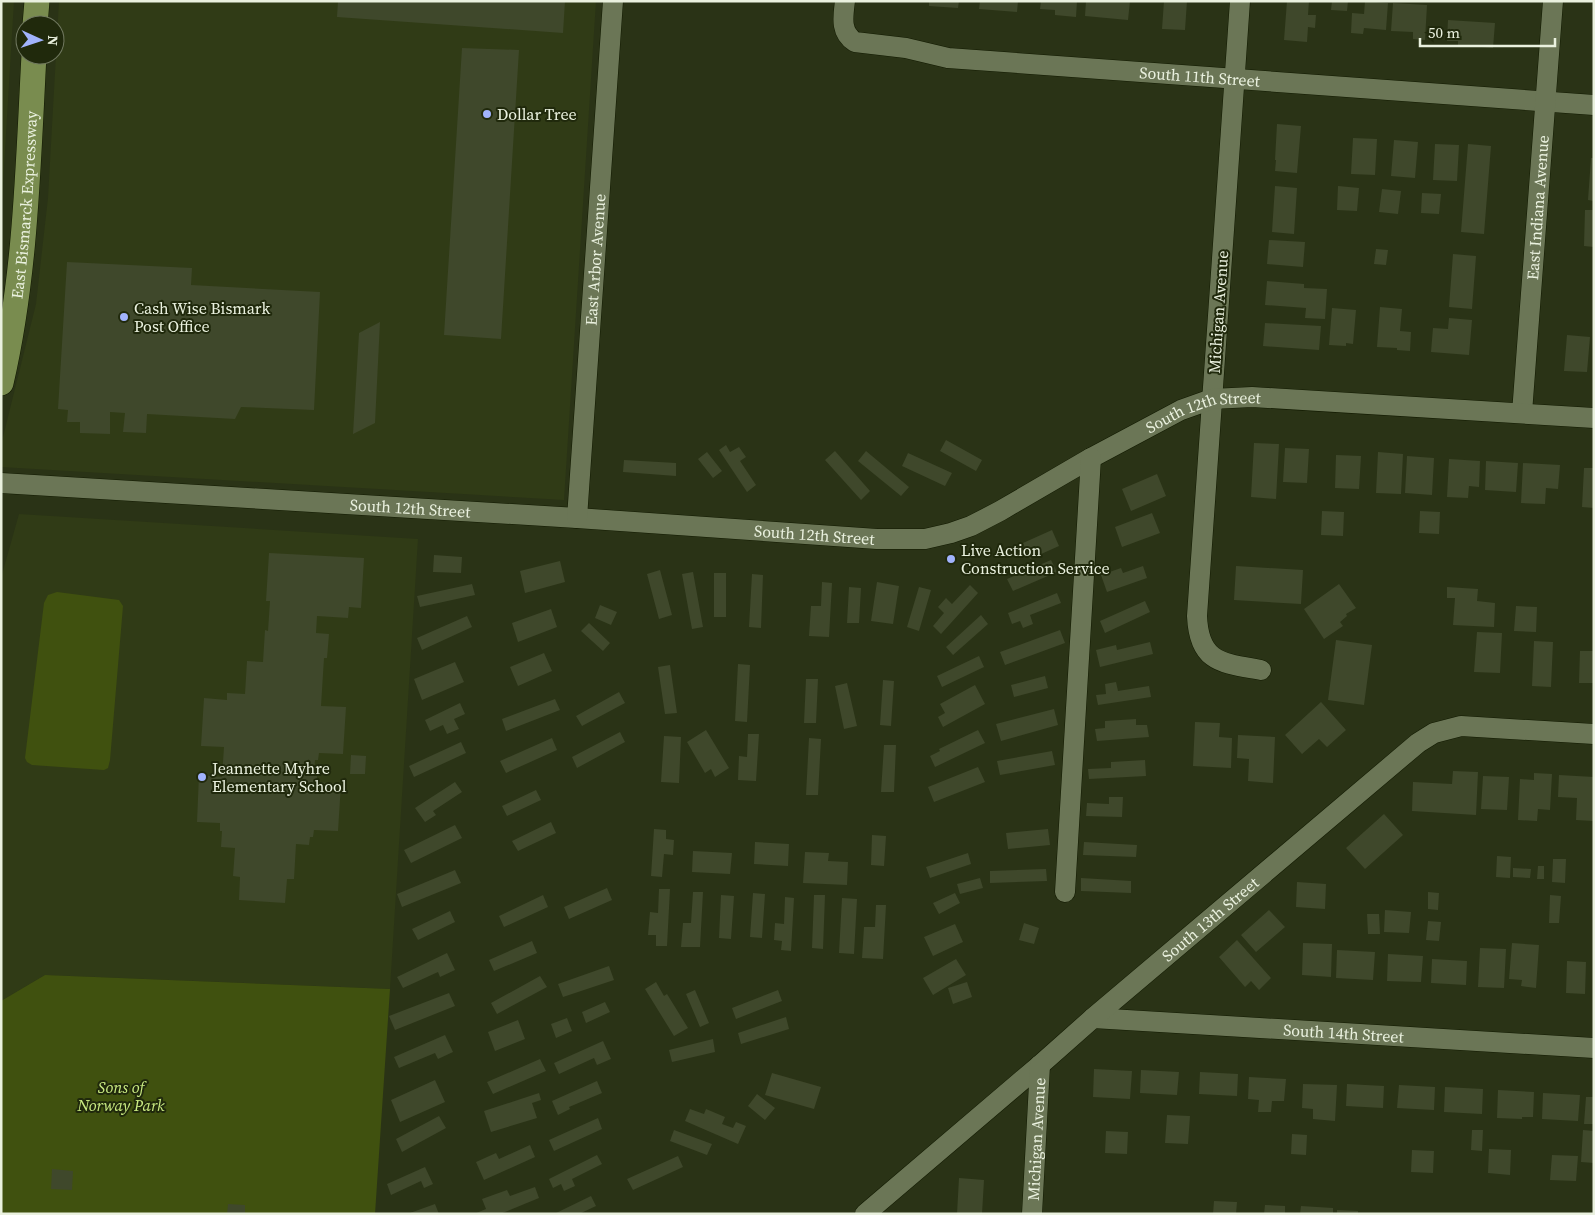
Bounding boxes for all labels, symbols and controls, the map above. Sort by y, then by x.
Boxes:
north arrow [15,15,65,65]
scale bar [1420,15,1555,47]
text: 50 m [1428,22,1460,43]
text: N [43,35,63,46]
street label: South 11th Street [1139,61,1262,92]
place label: Dollar Tree [497,103,577,125]
marker: Dollar Tree [481,108,493,120]
street label: East Bismarck Expressway [5,109,42,300]
street label: East Indiana Avenue [1521,134,1554,281]
street label: East Arbor Avenue [579,193,611,326]
street label: Michigan Avenue [1203,250,1233,374]
place label: Cash Wise Bismark Post Office [134,297,270,337]
marker: Cash Wise Bismark Post Office [118,311,130,323]
street label: South 12th Street [1141,386,1262,438]
street label: South 12th Street [349,493,472,523]
street label: South 12th Street [753,519,876,550]
place label: Live Action Construction Service [961,539,1110,579]
marker: Live Action Construction Service [945,553,957,565]
place label: Jeannette Myhre Elementary School [211,757,347,797]
marker: Jeannette Myhre Elementary School [196,771,208,783]
street label: South 13th Street [1157,871,1264,966]
street label: South 14th Street [1283,1018,1405,1048]
park label: Sons of Norway Park [76,1076,165,1116]
street label: Michigan Avenue [1022,1077,1050,1201]

